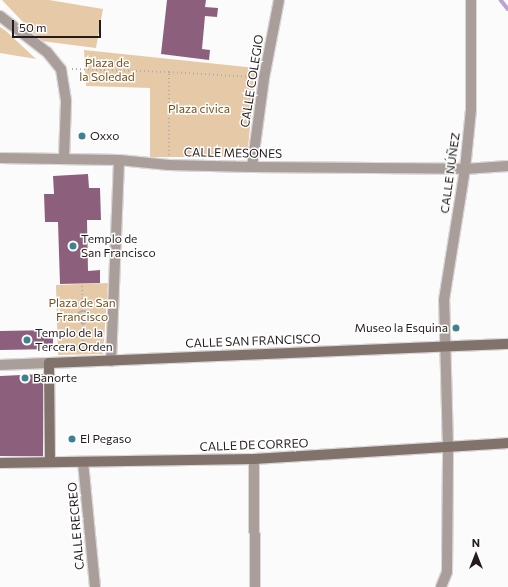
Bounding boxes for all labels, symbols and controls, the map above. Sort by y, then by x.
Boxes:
scale bar [14,12,103,38]
text: 50 m [19,20,47,34]
street label: CALLE COLEGIO [238,34,266,128]
park label: Plaza de la Soledad [79,56,135,84]
park label: Plaza civica [168,102,230,116]
place label: Oxxo [90,129,119,143]
marker: Oxxo [77,131,87,141]
street label: CALLE NÚÑEZ [437,132,463,214]
street label: CALLE MESONES [184,145,282,161]
place label: Templo de San Francisco [81,232,156,260]
marker: Templo de San Francisco [68,241,78,251]
park label: Plaza de San Francisco [48,296,116,324]
place label: Museo la Esquina [354,321,448,335]
marker: Museo la Esquina [451,323,461,333]
place label: Templo de la Tercera Orden [35,326,113,354]
street label: CALLE SAN FRANCISCO [185,331,321,351]
marker: Templo de la Tercera Orden [22,335,32,345]
place label: Banorte [33,371,77,385]
marker: Banorte [20,373,30,383]
place label: El Pegaso [80,432,131,446]
marker: El Pegaso [67,434,77,444]
street label: CALLE DE CORREO [199,436,309,454]
street label: CALLE RECREO [65,482,87,570]
north arrow [456,535,496,575]
text: N [472,536,480,549]

